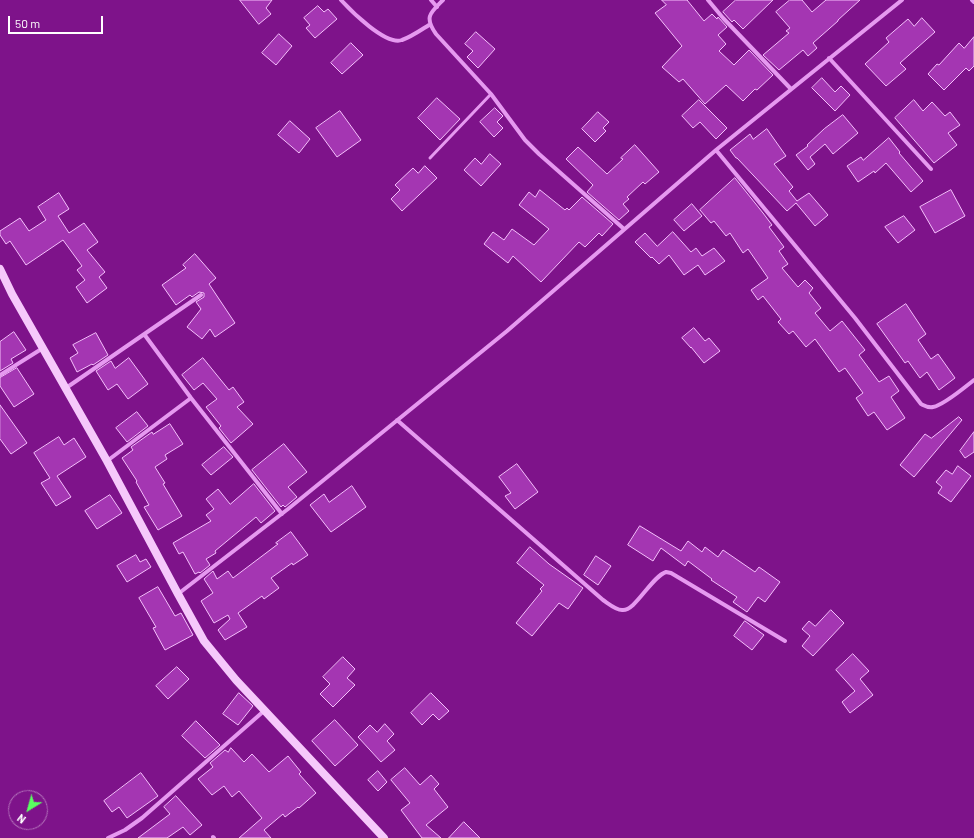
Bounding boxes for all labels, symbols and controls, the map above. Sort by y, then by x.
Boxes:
scale bar [10,8,105,34]
text: 50 m [15,16,40,30]
north arrow [8,790,48,830]
text: N [14,812,28,827]

